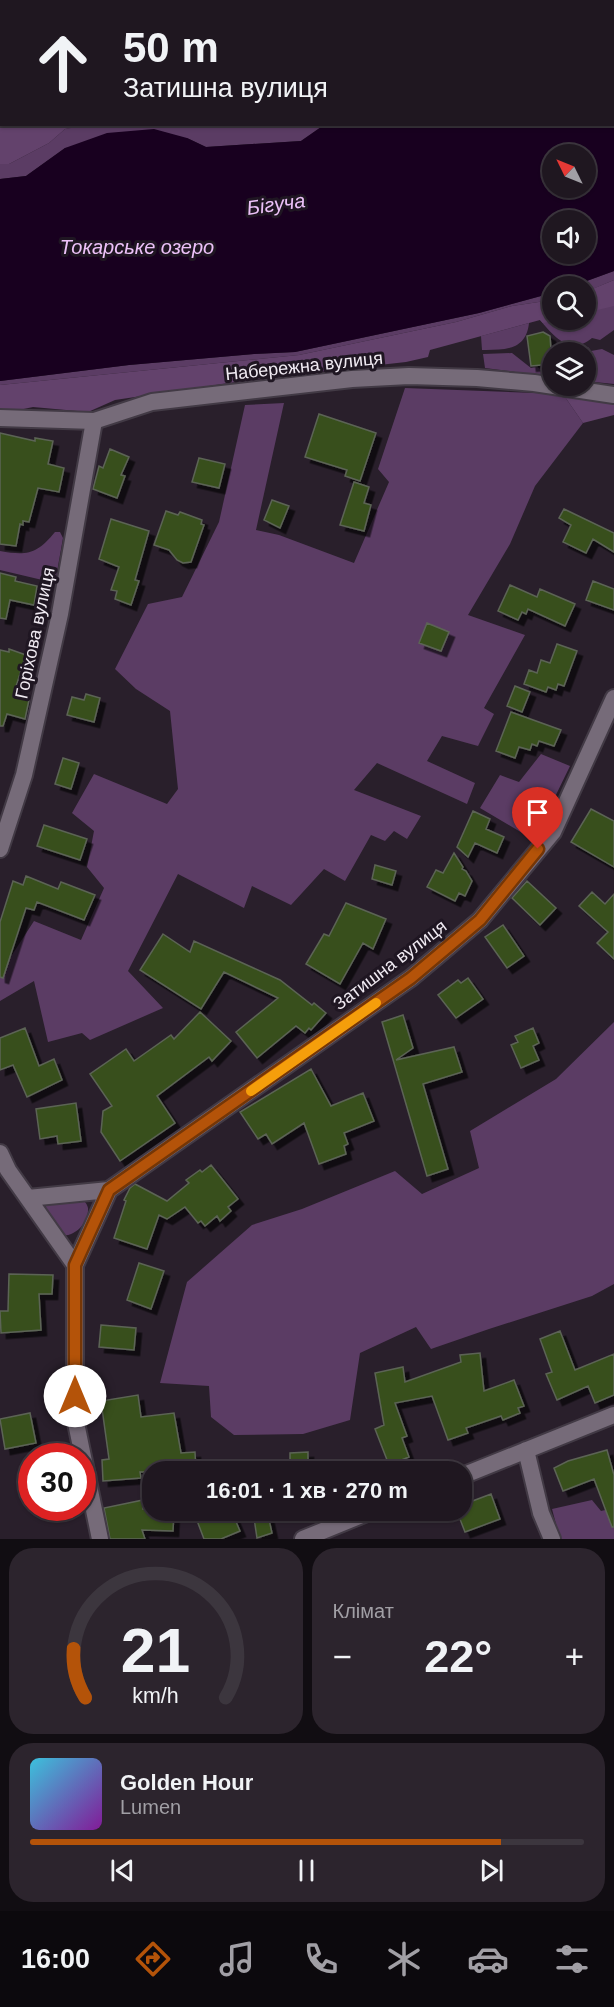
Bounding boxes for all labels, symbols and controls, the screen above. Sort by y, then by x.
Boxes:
icon: ahead [24,24,102,102]
text: 50 m [123,24,219,71]
text: Затишна вулиця [123,73,328,103]
north arrow [542,144,596,198]
map controls [542,144,596,396]
water label: Бігуча [245,189,307,219]
button: sound [542,210,596,264]
water label: Токарське озеро [60,236,214,258]
button: search [542,276,596,330]
button: layers [542,342,596,396]
street label: Набережна вулиця [224,348,384,384]
street label: Горіхова вулиця [11,565,59,701]
pin [512,787,563,849]
icon: arrive [521,796,554,829]
street label: Затишна вулиця [329,916,451,1014]
position arrow [43,1364,107,1428]
speed limit sign: 30 [18,1443,96,1521]
text: 16:01 · 1 хв · 270 m [206,1478,408,1503]
text: Клімат [333,1600,394,1622]
text: 21 [121,1616,190,1685]
text: 22° [424,1631,492,1682]
text: − [333,1638,352,1675]
text: + [565,1638,584,1675]
text: km/h [133,1684,179,1708]
text: Golden Hour [120,1770,253,1795]
text: Lumen [120,1796,181,1818]
icon: previous [106,1854,139,1887]
icon: pause [290,1854,323,1887]
icon: next [475,1854,508,1887]
icon: directions [132,1938,174,1980]
icon: music [216,1938,258,1980]
icon: phone [300,1938,342,1980]
icon: climate [383,1938,425,1980]
icon: car [467,1938,509,1980]
icon: filters [551,1938,593,1980]
text: 16:00 [21,1944,90,1974]

